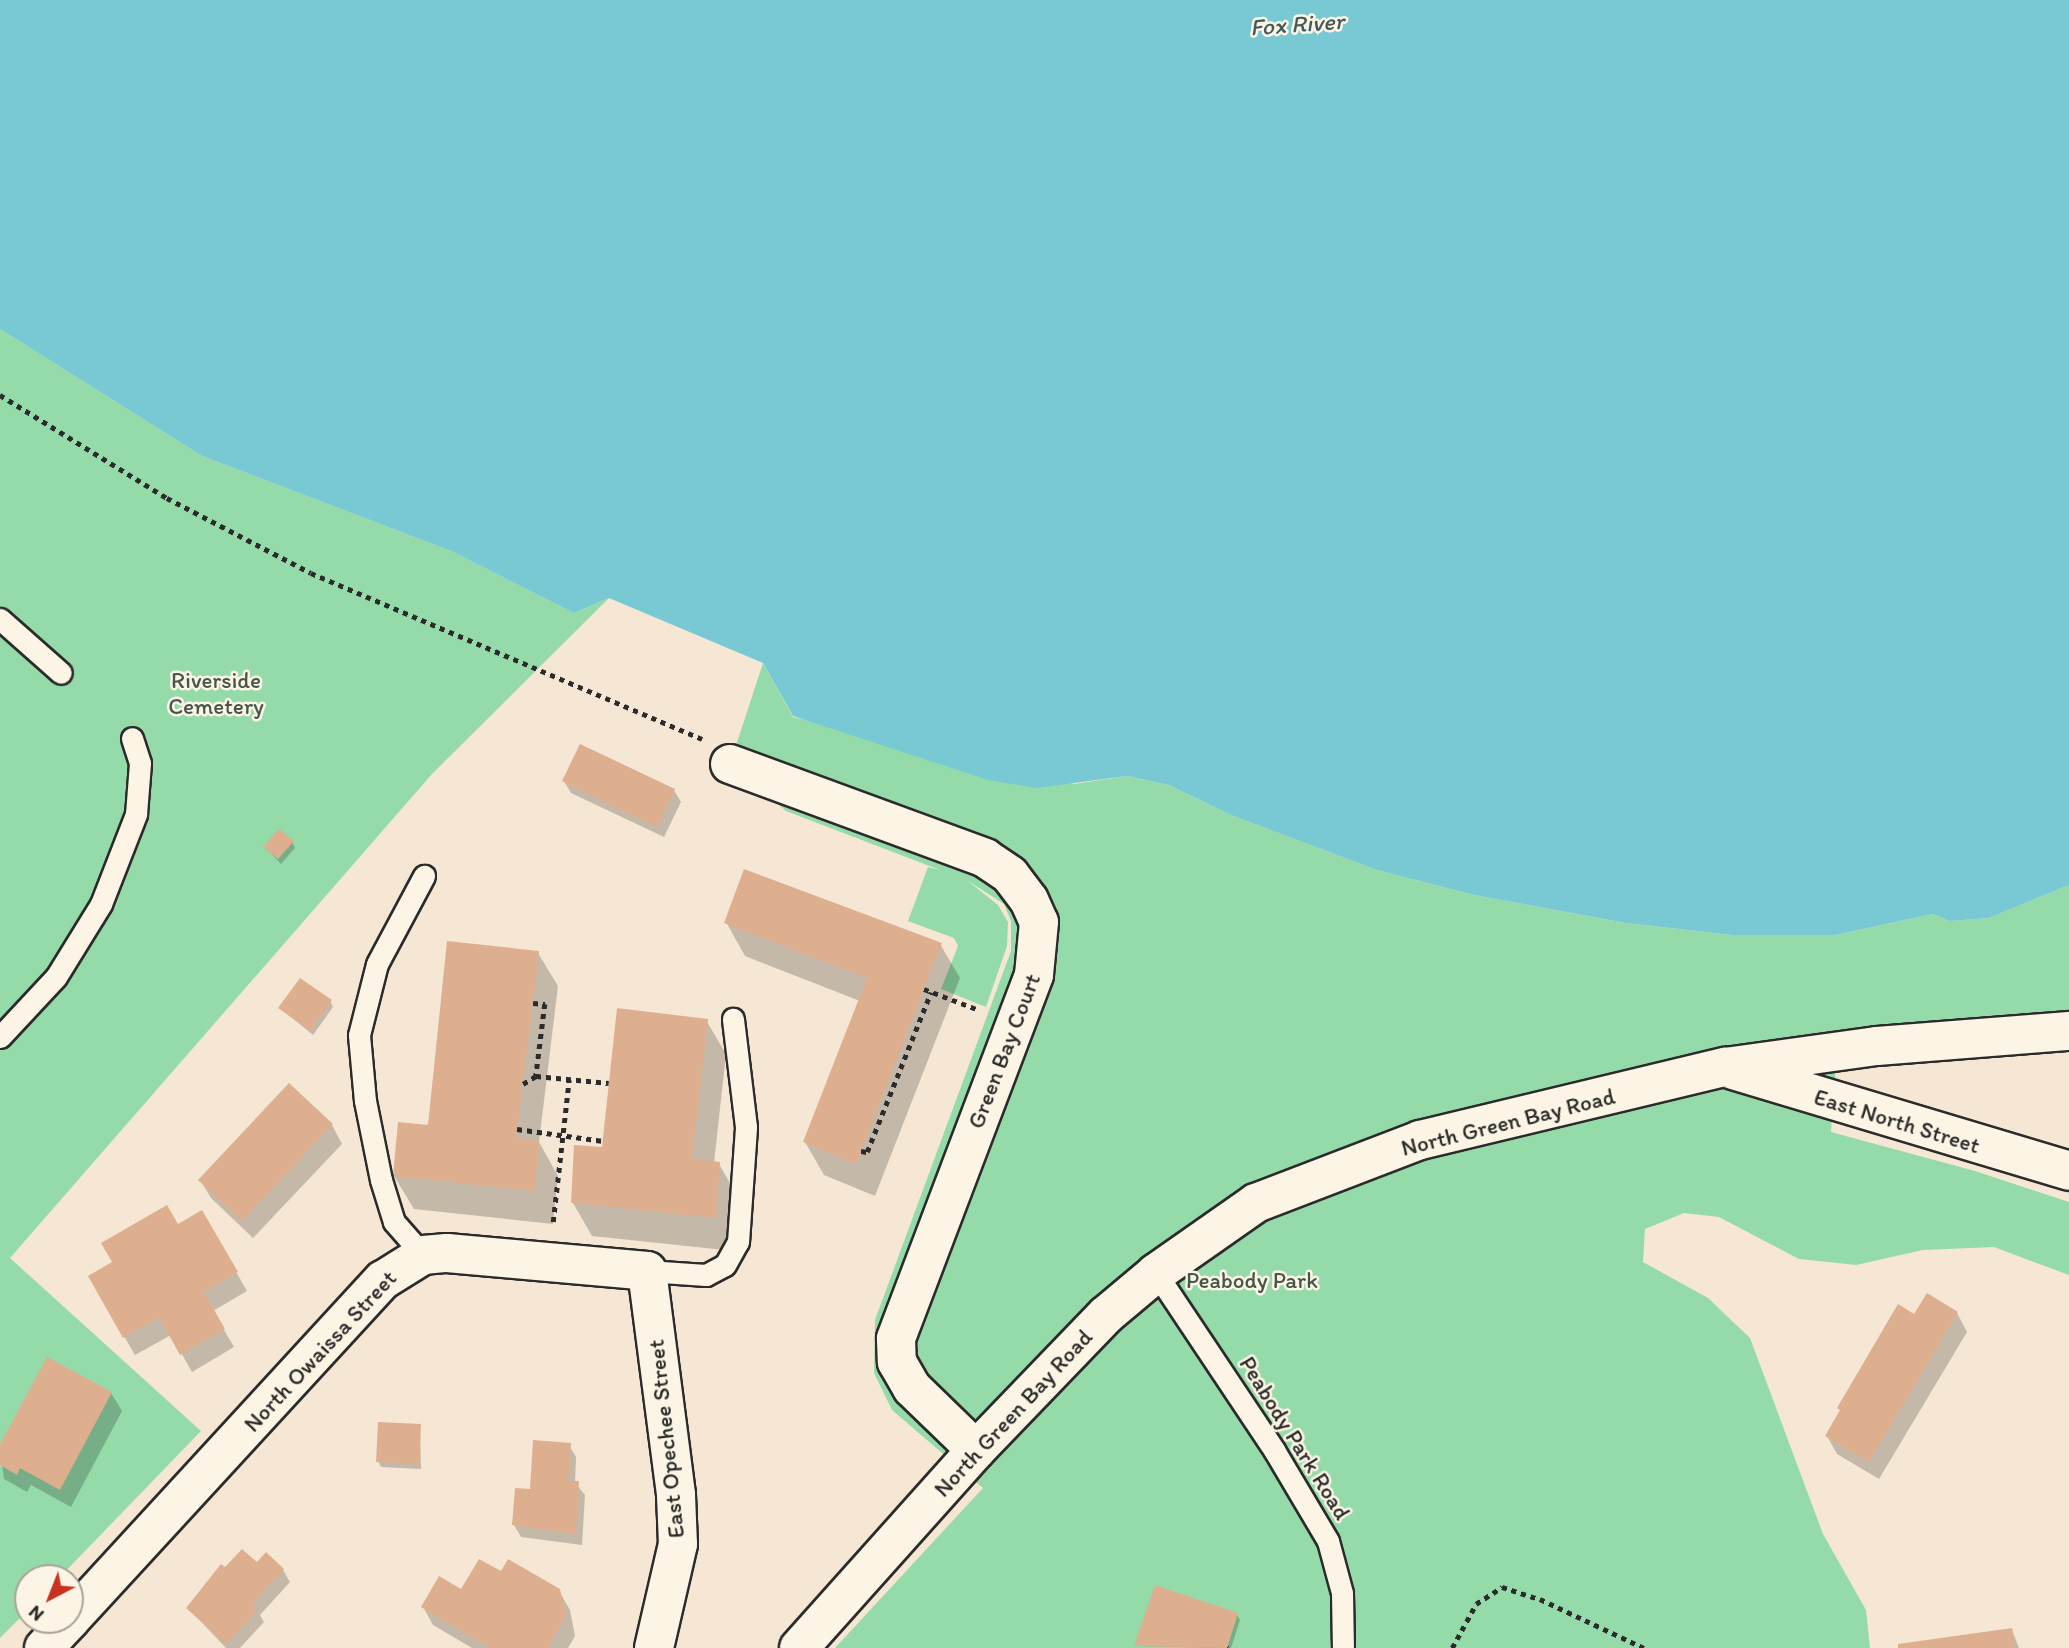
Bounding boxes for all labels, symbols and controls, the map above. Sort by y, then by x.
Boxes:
water label: Fox River [1249,6,1345,42]
park label: Riverside Cemetery [168,666,264,720]
street label: Green Bay Court [962,970,1046,1132]
street label: North Green Bay Road [1398,1082,1618,1162]
street label: East North Street [1811,1083,1983,1159]
street label: North Owaissa Street [238,1264,402,1438]
park label: Peabody Park [1186,1266,1318,1294]
street label: North Green Bay Road [928,1324,1098,1502]
street label: East Opechee Street [642,1339,690,1539]
street label: Peabody Park Road [1234,1352,1356,1524]
north arrow [14,1564,84,1634]
text: N [23,1601,48,1626]

